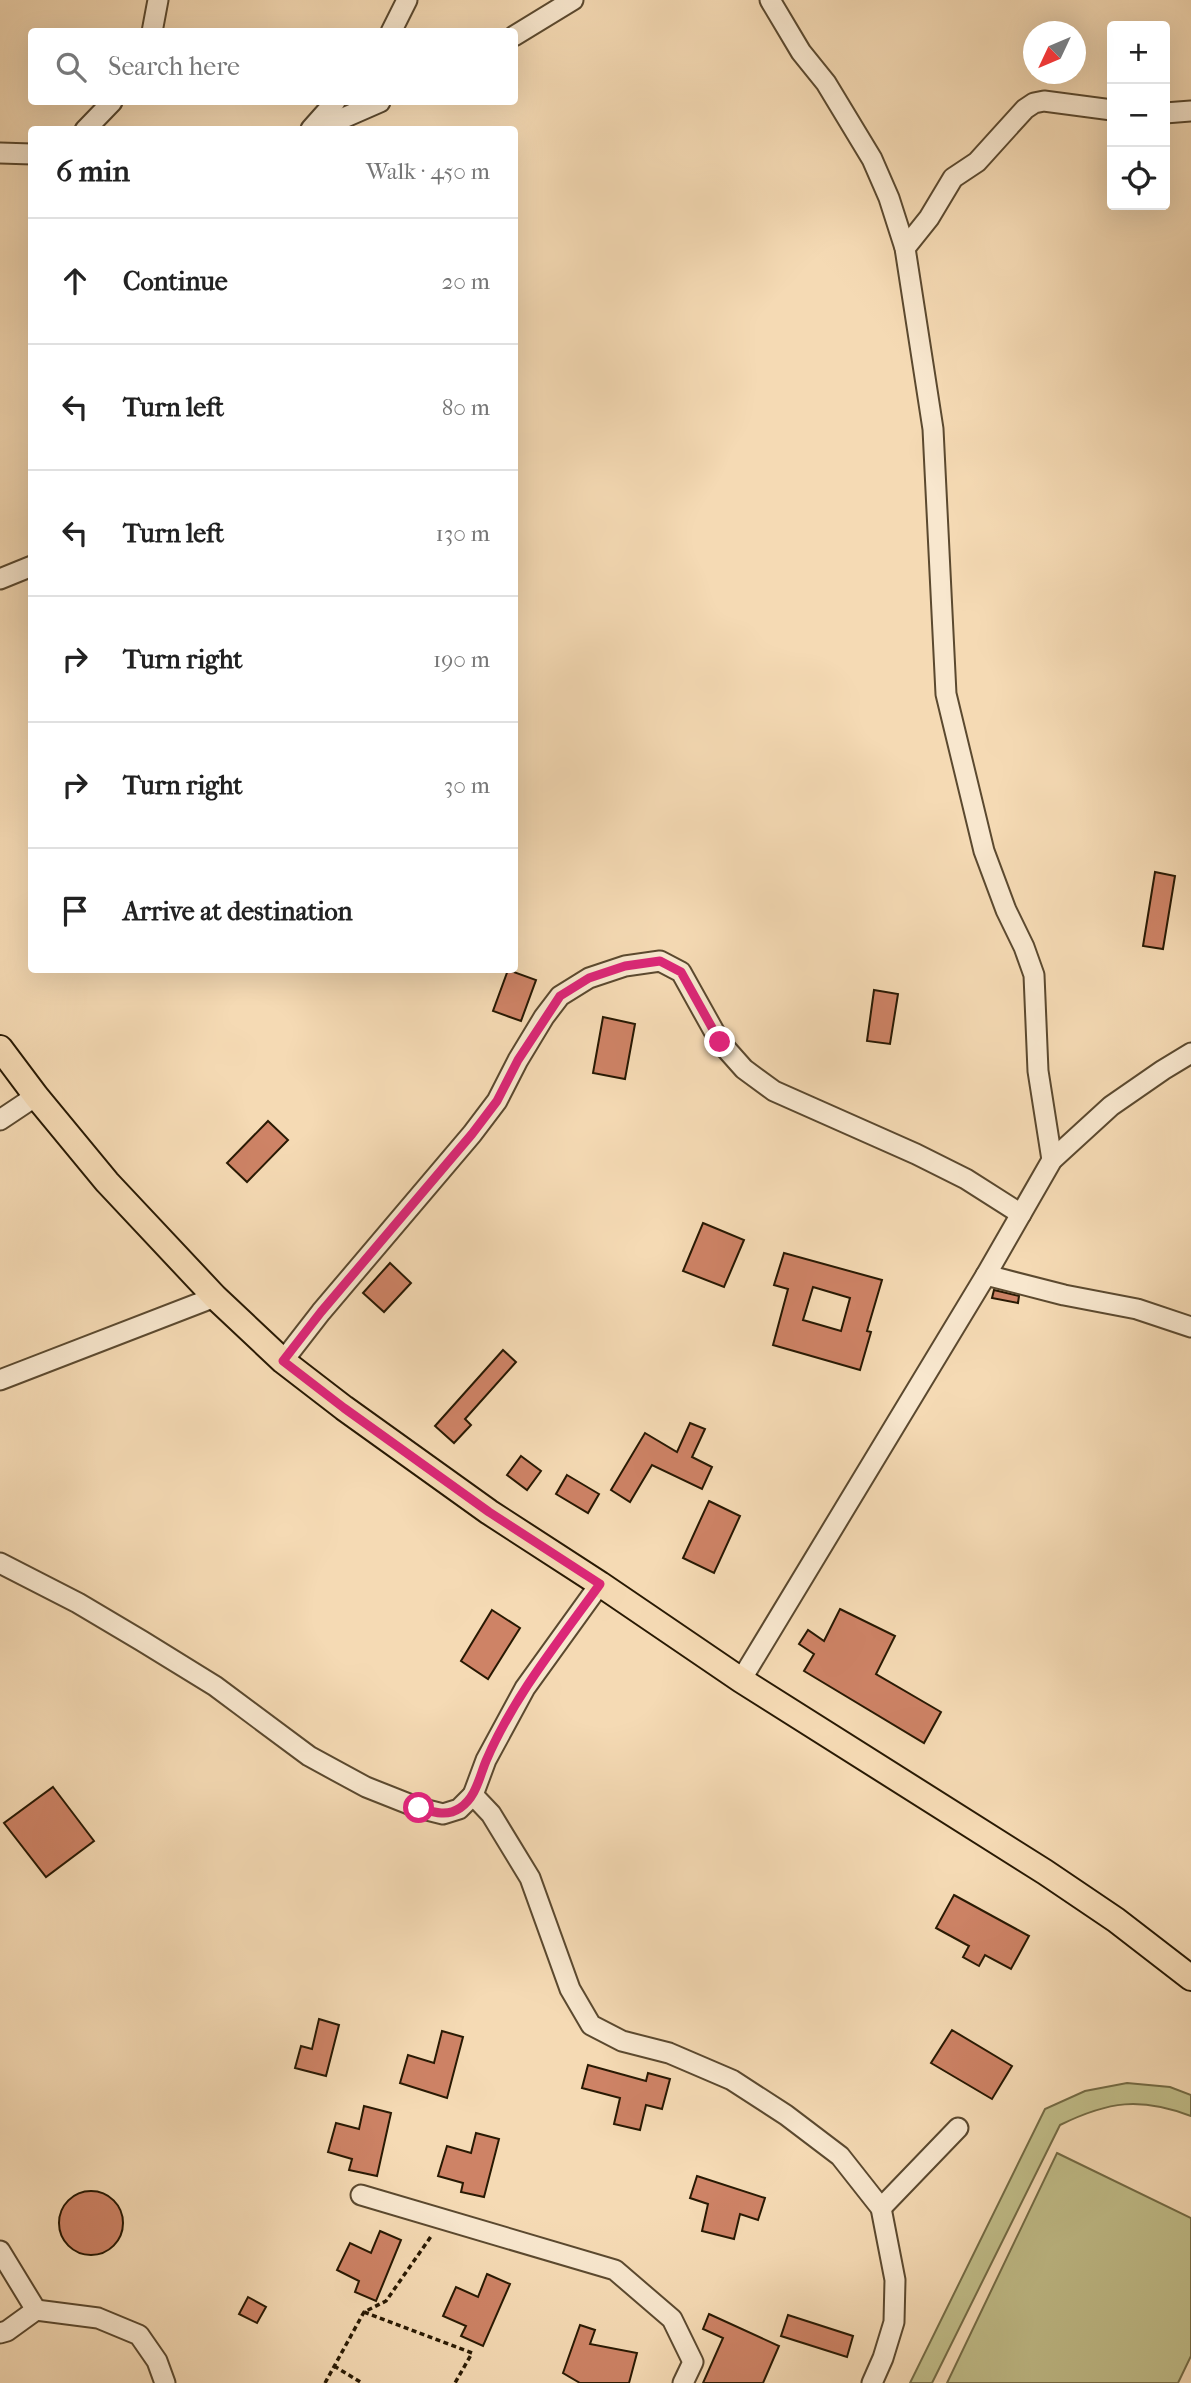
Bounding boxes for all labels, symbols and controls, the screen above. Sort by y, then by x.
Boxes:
north arrow [1023,21,1086,84]
map controls [1107,21,1170,210]
button: + [1107,21,1170,84]
search box [28,28,518,105]
icon: search [52,48,90,86]
text: Search here [108,51,240,82]
button: − [1107,84,1170,147]
button: locate [1107,147,1170,210]
text: 6 min [56,154,130,189]
text: Walk · 450 m [366,158,490,185]
icon: ahead [56,262,94,300]
text: Continue [123,266,228,297]
text: 20 m [441,268,490,295]
icon: left [56,388,94,426]
text: Turn left [123,392,224,423]
text: 80 m [442,394,490,421]
icon: left [56,514,94,552]
text: Turn left [123,518,224,549]
text: 130 m [436,520,490,547]
icon: right [56,640,94,678]
text: Turn right [123,644,243,675]
text: 190 m [433,646,490,673]
icon: right [56,766,94,804]
text: Turn right [123,770,243,801]
text: 30 m [444,772,490,799]
icon: arrive [56,892,94,930]
text: Arrive at destination [123,896,353,927]
route end [704,1026,735,1057]
route start [403,1792,434,1823]

